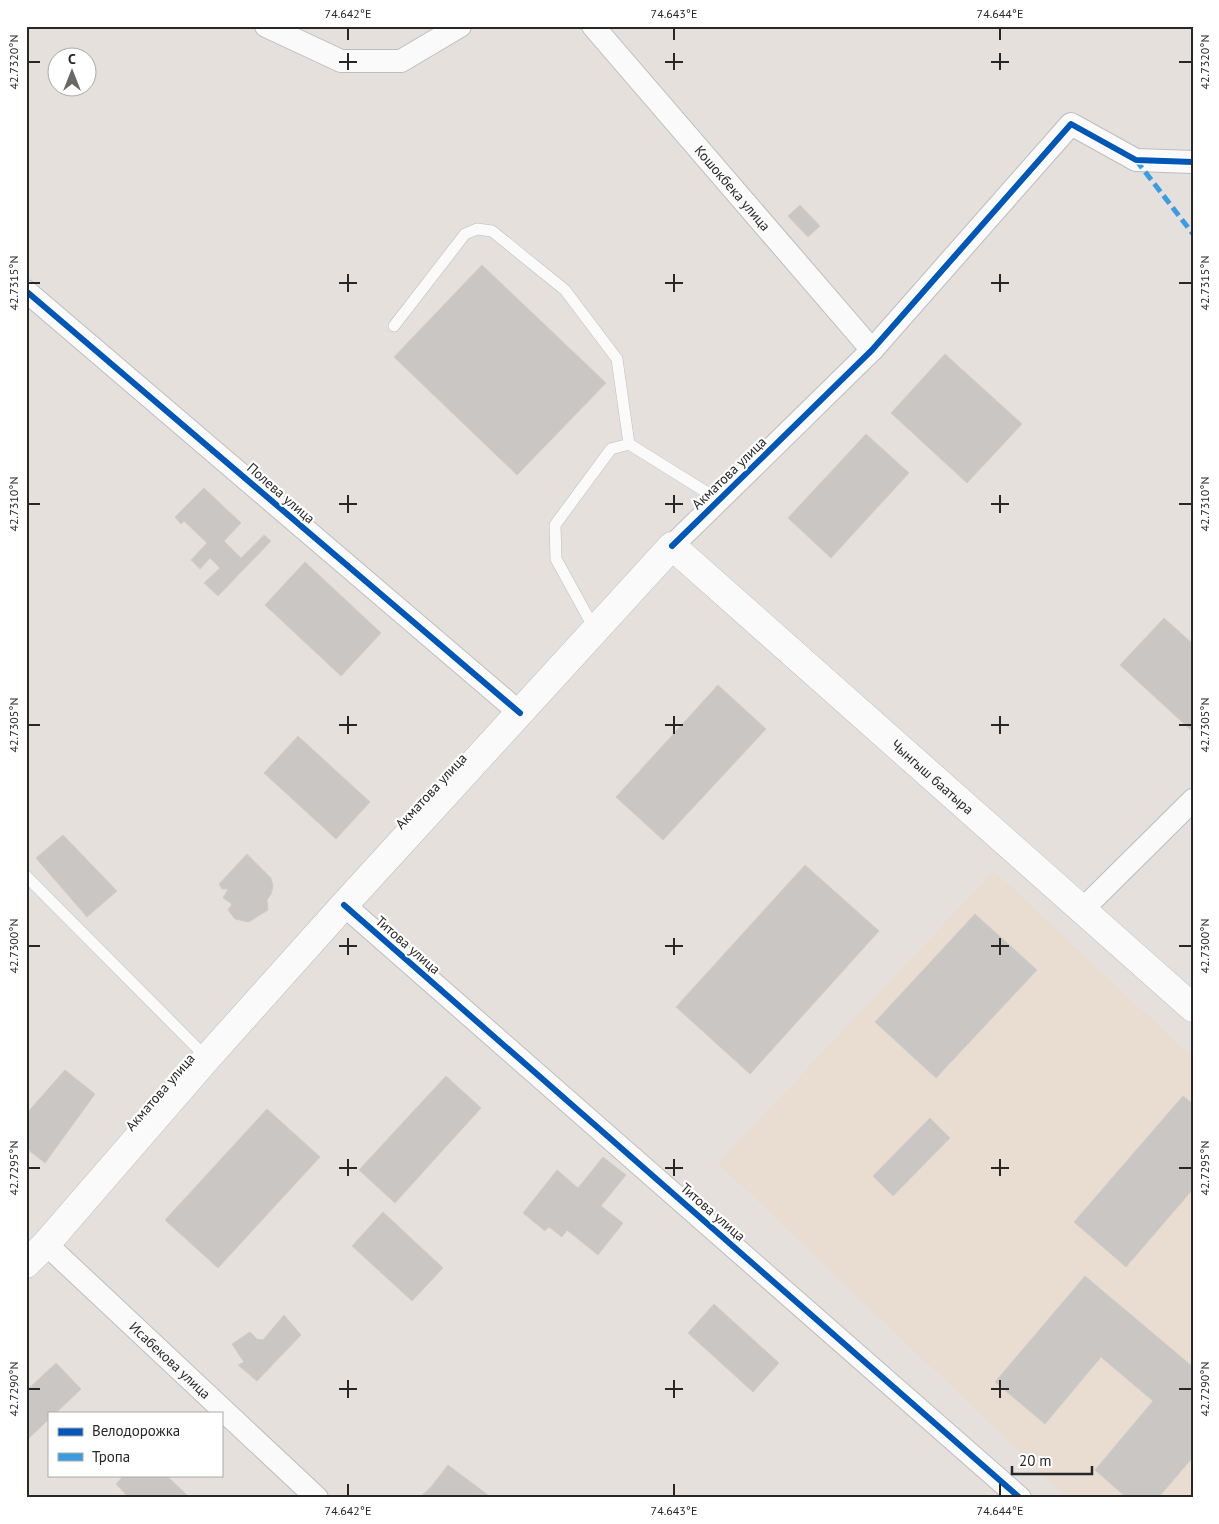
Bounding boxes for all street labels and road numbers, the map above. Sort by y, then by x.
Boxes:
street label: Кошокбека улица [691,142,775,235]
street label: Акматова улица [688,433,770,513]
street label: Полева улица [243,459,319,527]
street label: Чынгыш баатыра [887,736,978,818]
street label: Акматова улица [391,749,471,833]
street label: Титова улица [372,912,444,978]
street label: Акматова улица [121,1049,199,1135]
street label: Титова улица [677,1179,749,1245]
street label: Исабекова улица [126,1318,214,1403]

